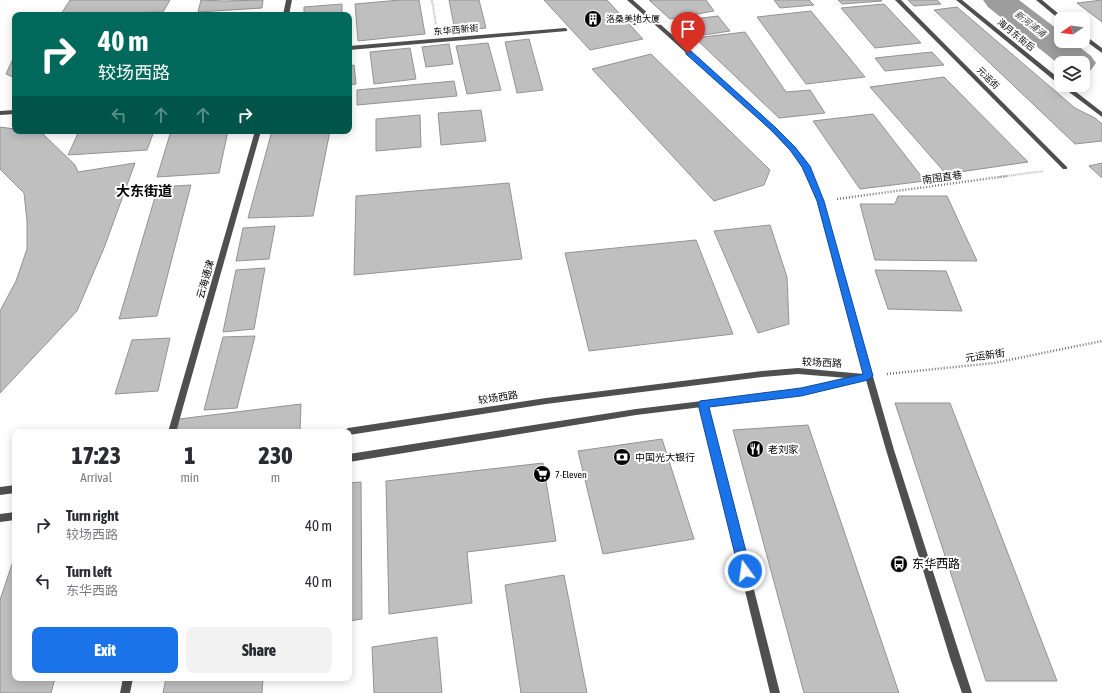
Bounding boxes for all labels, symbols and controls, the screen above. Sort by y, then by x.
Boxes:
building icon: 洛桑美地大厦 [583,9,603,29]
water label: 新河浦涌 [1013,9,1048,40]
pin [671,12,705,53]
north arrow [1054,12,1090,48]
map controls [1054,12,1090,92]
place label: 洛桑美地大厦 [606,14,660,24]
street label: 海月东街后 [995,17,1037,53]
icon: arrive [677,18,699,40]
street label: 东华西新街 [433,22,479,37]
text: 40 m [98,25,148,57]
icon: right [32,28,84,80]
button: layers [1054,56,1090,92]
text: 较场西路 [98,62,170,83]
street label: 元运街 [975,65,1001,91]
icon: left [108,104,130,126]
icon: ahead [150,104,172,126]
icon: ahead [192,104,214,126]
icon: right [234,104,256,126]
street label: 南围直巷 [921,169,963,186]
district label: 大东街道 [116,183,172,199]
street label: 云海通津 [195,258,216,300]
street label: 元运新街 [964,347,1006,364]
street label: 较场西路 [802,356,842,369]
street label: 较场西路 [477,389,519,406]
restaurant icon: 老刘家 [745,439,765,459]
text: 17:23 [72,442,121,469]
text: 1 [184,442,195,469]
text: 230 [259,442,292,469]
place label: 老刘家 [768,444,799,455]
bank icon: 中国光大银行 [612,447,632,467]
place label: 中国光大银行 [635,452,695,463]
supermarket icon: 7-Eleven [532,464,552,484]
place label: 7-Eleven [555,469,587,480]
text: Arrival [80,470,112,485]
text: min [180,470,199,485]
text: m [271,470,280,485]
text: Turn right [66,507,119,524]
icon: right [32,514,54,536]
text: 40 m [305,517,332,534]
text: 较场西路 [66,527,118,542]
position arrow [724,550,766,592]
bus stop icon: 东华西路 [889,554,909,574]
place label: 东华西路 [912,557,960,571]
text: Turn left [66,563,112,580]
icon: left [32,570,54,592]
text: 40 m [305,573,332,590]
text: 东华西路 [66,583,118,598]
button: Exit [32,627,178,673]
button: Share [186,627,332,673]

